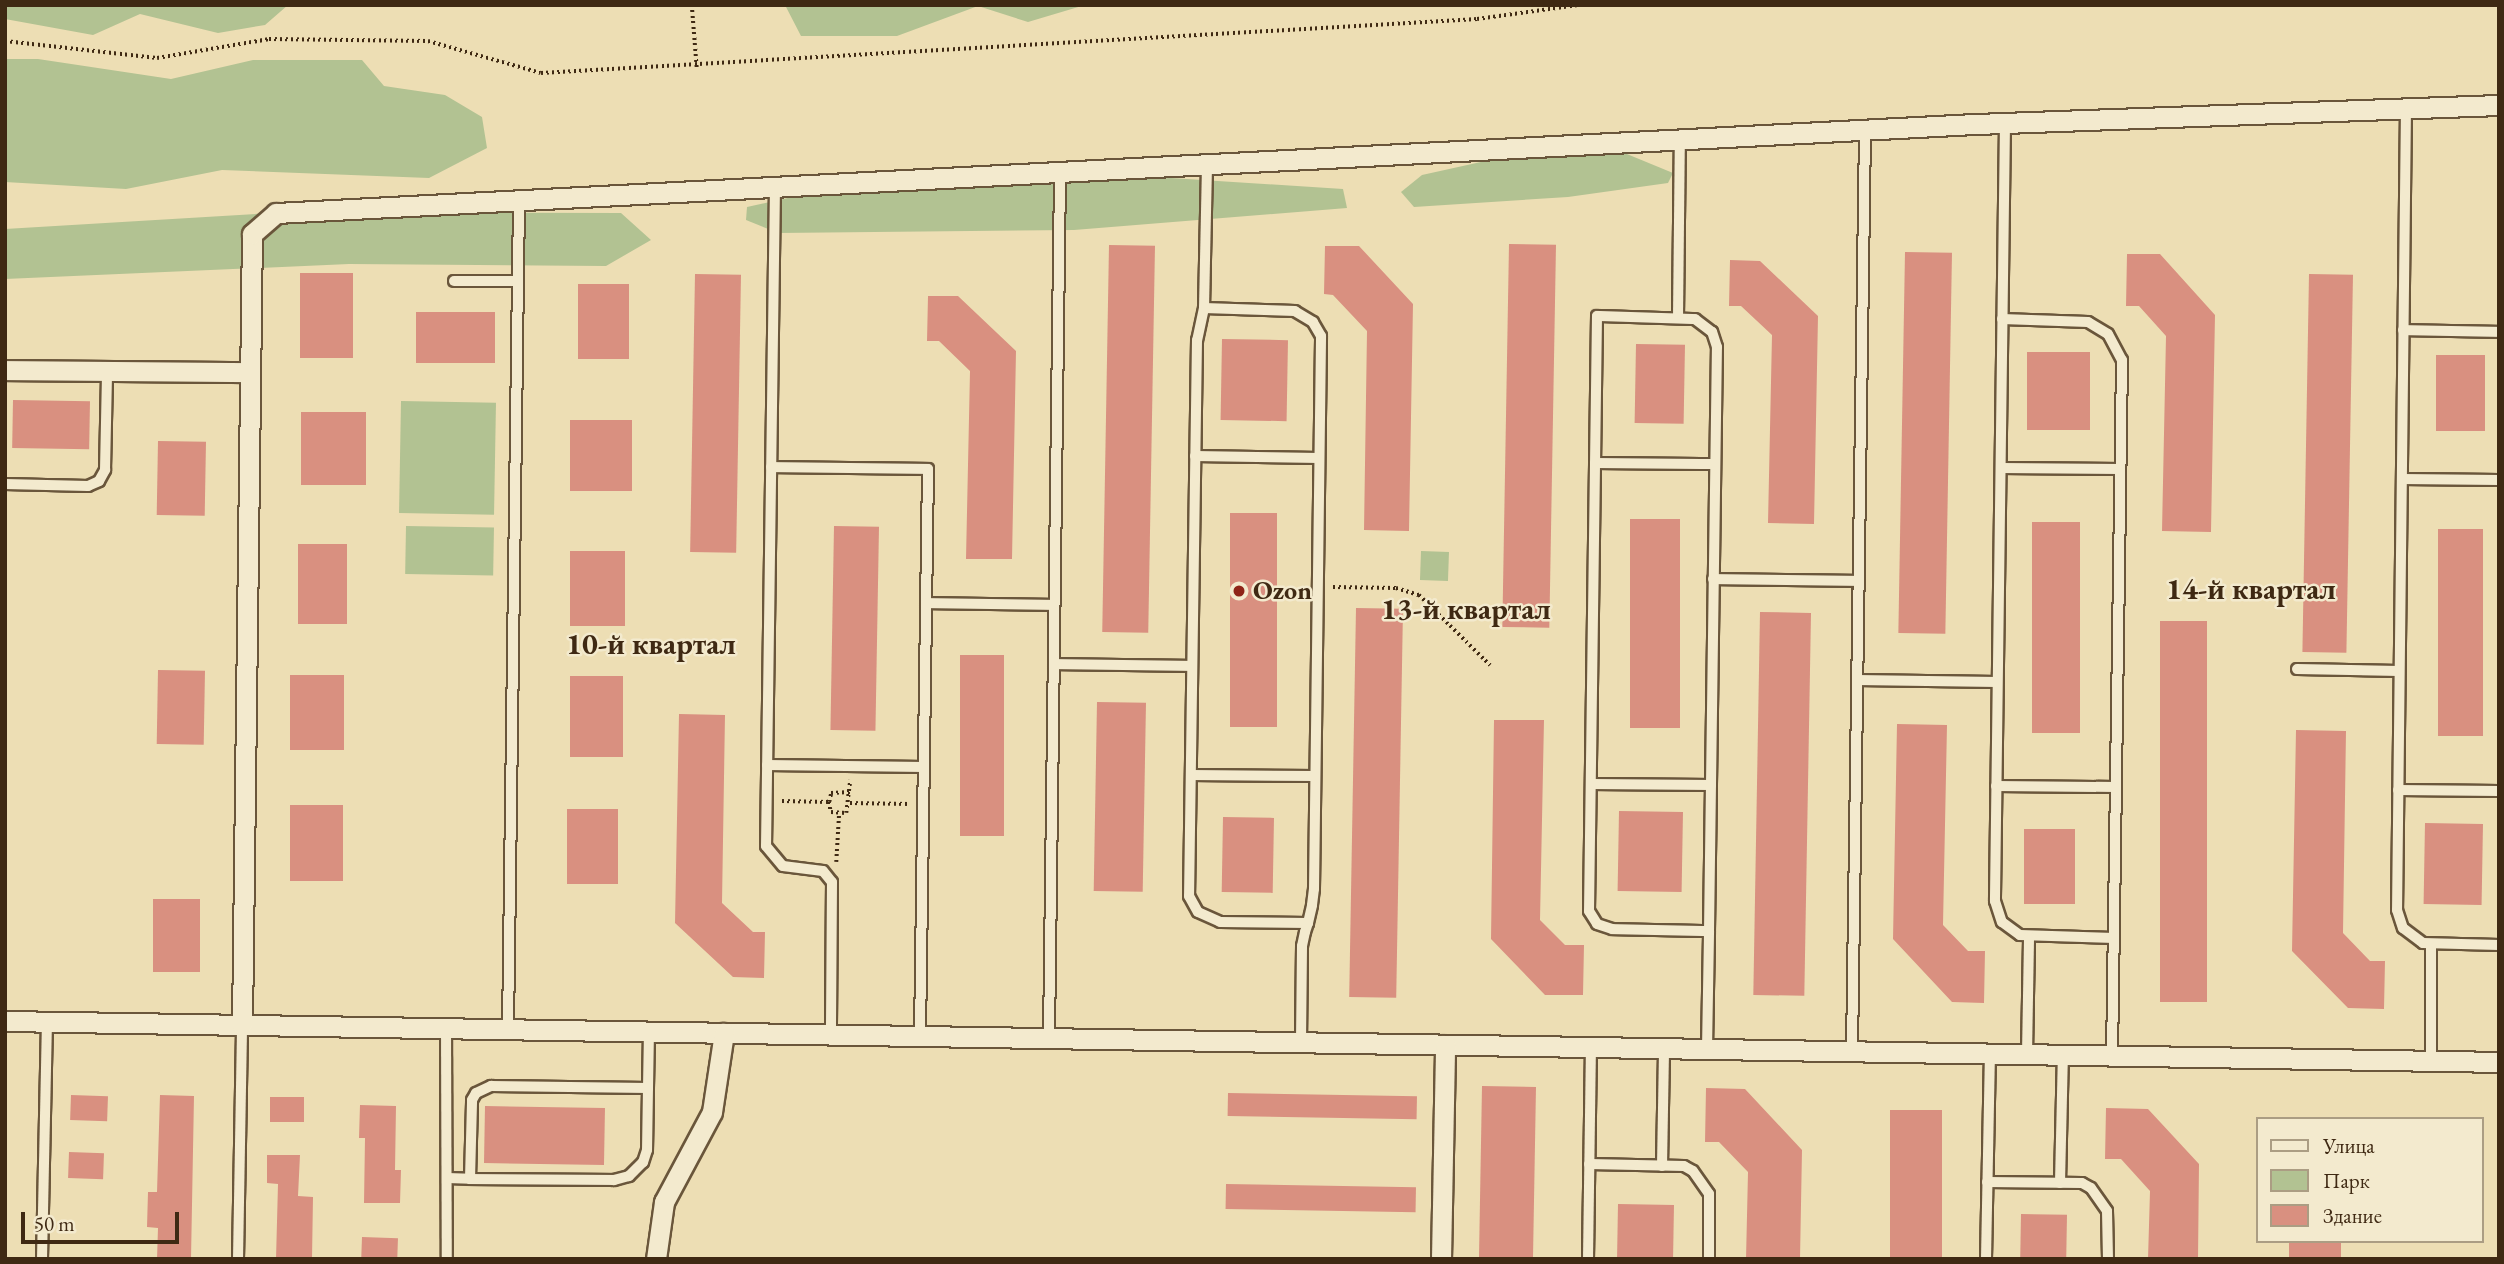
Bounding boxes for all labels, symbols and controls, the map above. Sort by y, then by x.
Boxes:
district label: 14-й квартал [2166,571,2336,607]
place label: Ozon [1253,575,1312,607]
marker: Ozon [1231,583,1247,599]
district label: 13-й квартал [1381,591,1551,627]
district label: 10-й квартал [566,626,736,662]
legend [2256,1117,2483,1243]
text: Улица [2323,1132,2375,1159]
text: Парк [2323,1167,2370,1194]
scale bar [24,1198,182,1242]
text: Здание [2323,1202,2382,1229]
text: 50 m [34,1210,75,1237]

